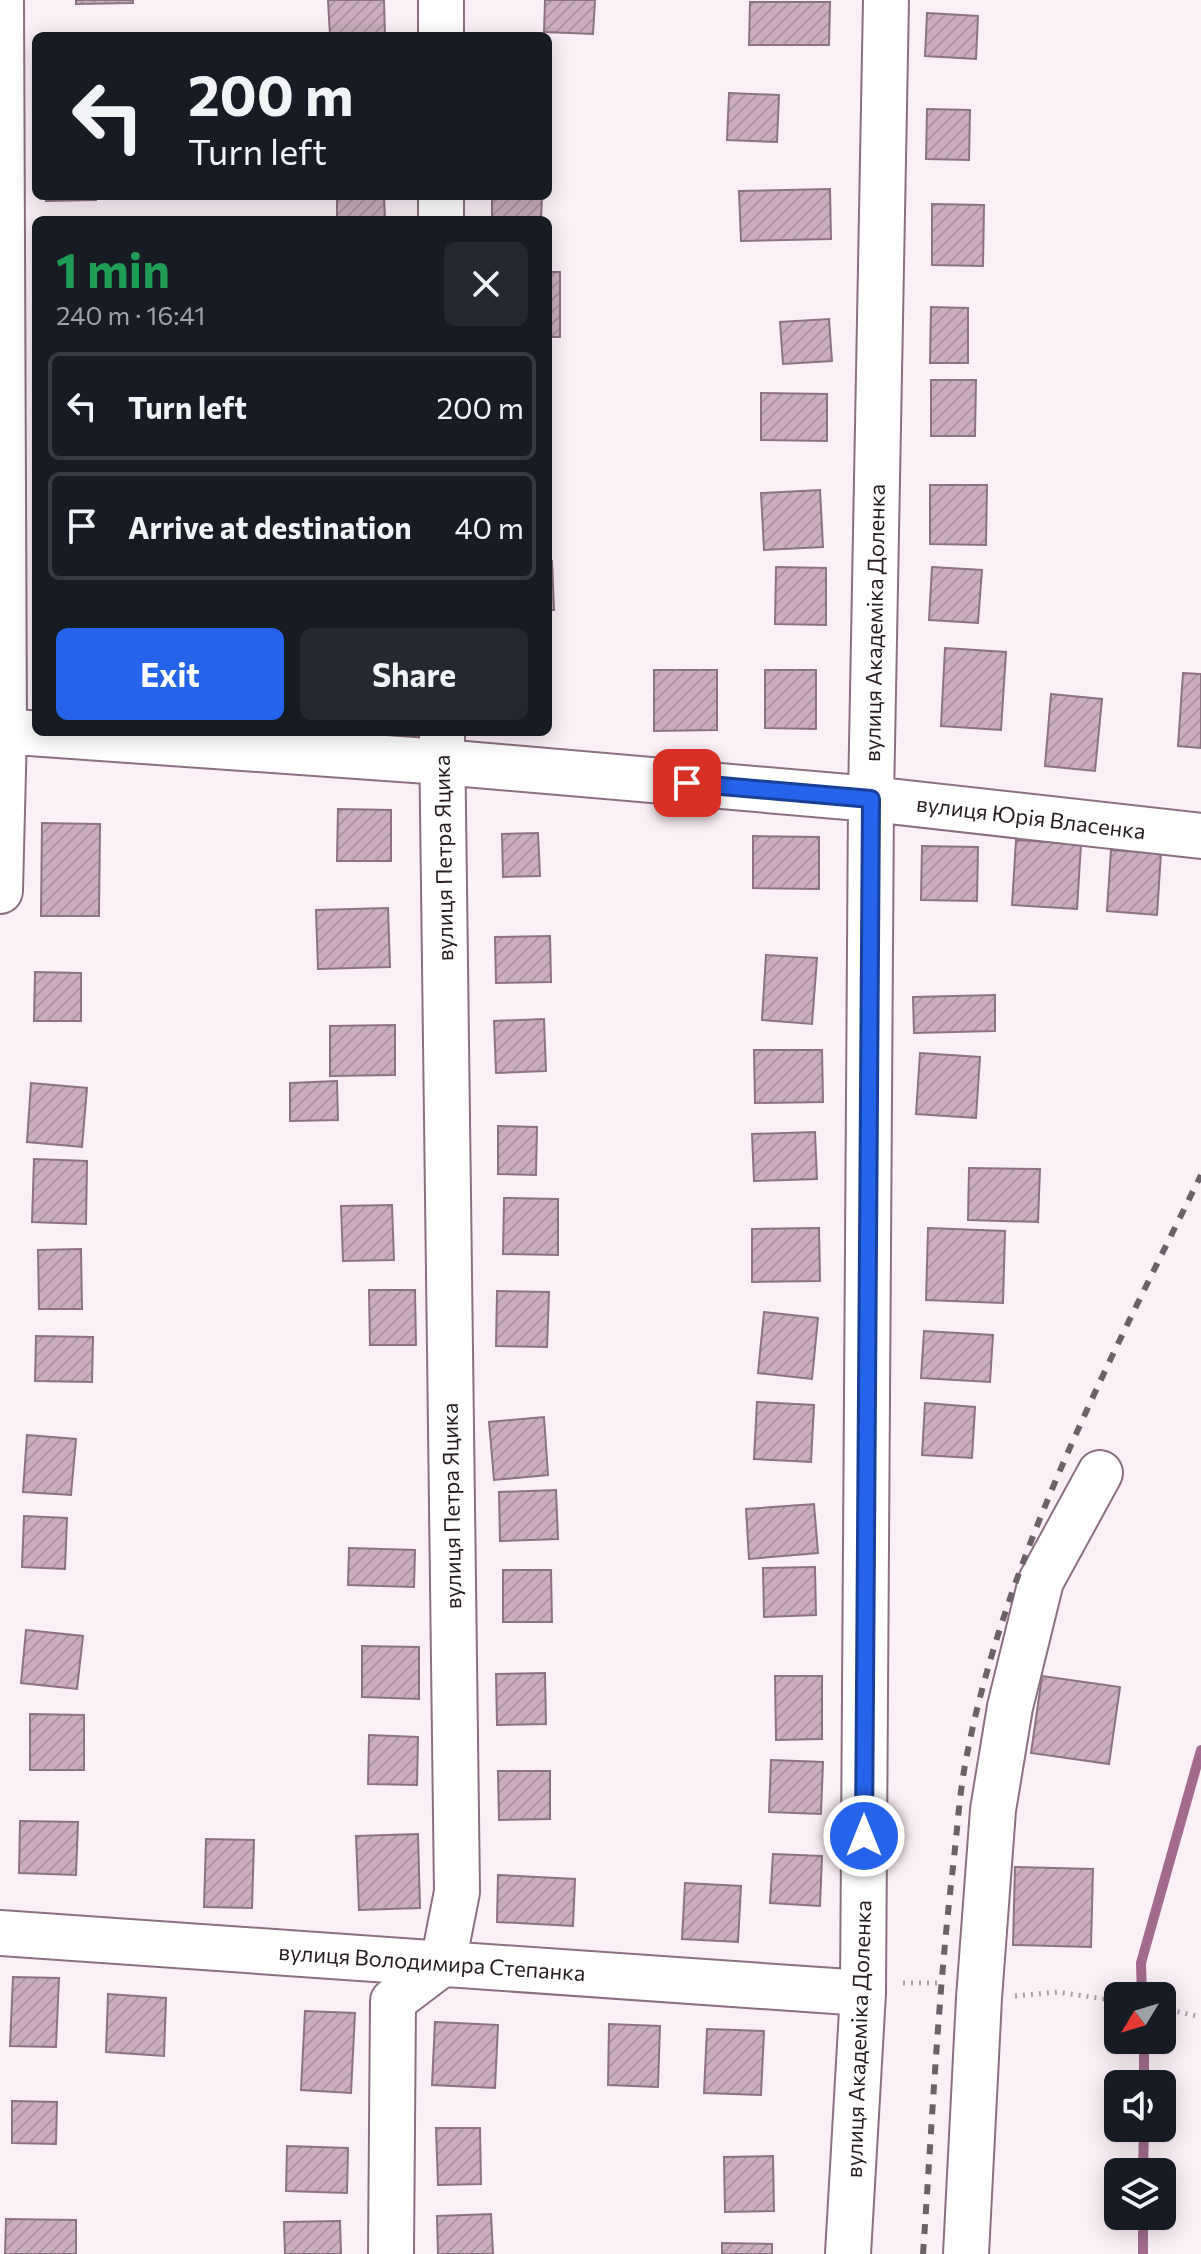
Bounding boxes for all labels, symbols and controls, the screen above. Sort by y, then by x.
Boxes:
text: 200 m [188,59,354,128]
icon: left [56,64,160,168]
text: Turn left [188,128,327,172]
text: 1 min [56,239,170,298]
button: close [444,242,528,326]
text: 240 m · 16:41 [56,299,205,330]
icon: left [60,384,104,428]
text: Turn left [128,388,247,425]
text: 200 m [436,388,524,425]
street label: вулиця Академіка Доленка [858,484,890,762]
icon: arrive [60,504,104,548]
text: Arrive at destination [128,508,412,545]
text: 40 m [455,508,524,545]
button: Exit [56,628,284,720]
button: Share [300,628,528,720]
pin [653,749,721,817]
street label: вулиця Петра Яцика [428,755,458,961]
icon: arrive [665,761,709,805]
street label: вулиця Юрія Власенка [915,790,1147,844]
street label: вулиця Петра Яцика [436,1403,466,1609]
position arrow [822,1794,906,1878]
street label: вулиця Академіка Доленка [840,1900,876,2178]
street label: вулиця Володимира Степанка [278,1938,586,1986]
north arrow [1104,1982,1176,2054]
map controls [1104,1982,1176,2230]
button: sound [1104,2070,1176,2142]
button: layers [1104,2158,1176,2230]

